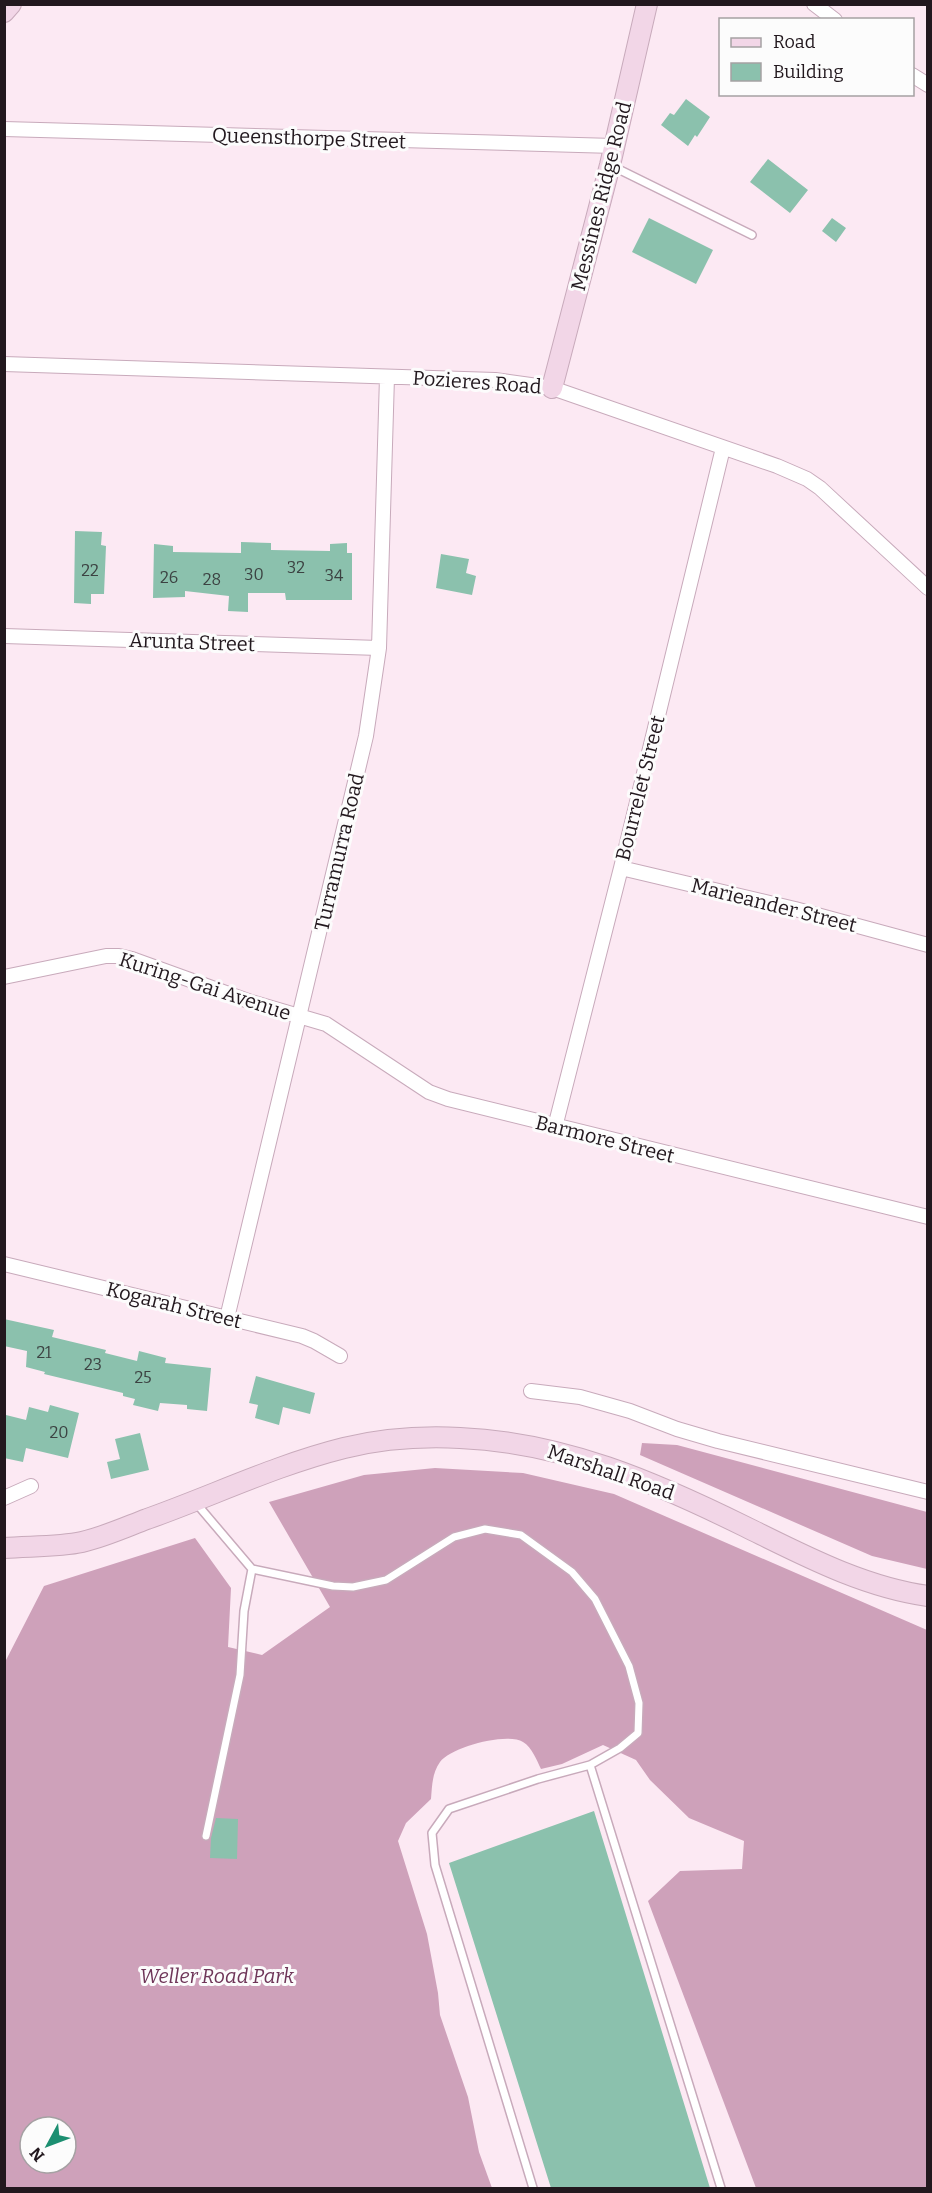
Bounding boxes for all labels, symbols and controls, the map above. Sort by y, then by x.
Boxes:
legend [719,18,914,96]
text: Road [773,31,816,53]
text: Building [773,61,844,83]
street label: Messines Ridge Road [566,99,636,293]
street label: Queensthorpe Street [212,123,406,153]
street label: Pozieres Road [412,366,543,398]
house number: 32 [287,558,305,577]
house number: 22 [81,561,99,580]
house number: 30 [244,565,264,584]
house number: 34 [325,566,344,585]
house number: 26 [160,568,178,587]
house number: 28 [203,570,221,589]
street label: Arunta Street [129,628,255,656]
street label: Bourrelet Street [610,713,670,863]
street label: Turramurra Road [309,770,369,933]
street label: Marieander Street [689,873,859,937]
street label: Kuring-Gai Avenue [116,947,294,1025]
street label: Barmore Street [533,1110,677,1168]
street label: Kogarah Street [104,1277,244,1333]
house number: 21 [36,1343,52,1362]
house number: 23 [84,1355,102,1374]
house number: 25 [134,1368,152,1387]
house number: 20 [50,1423,68,1442]
street label: Marshall Road [544,1439,678,1505]
park label: Weller Road Park [140,1964,294,1988]
north arrow [18,2115,78,2175]
text: N [26,2144,48,2165]

